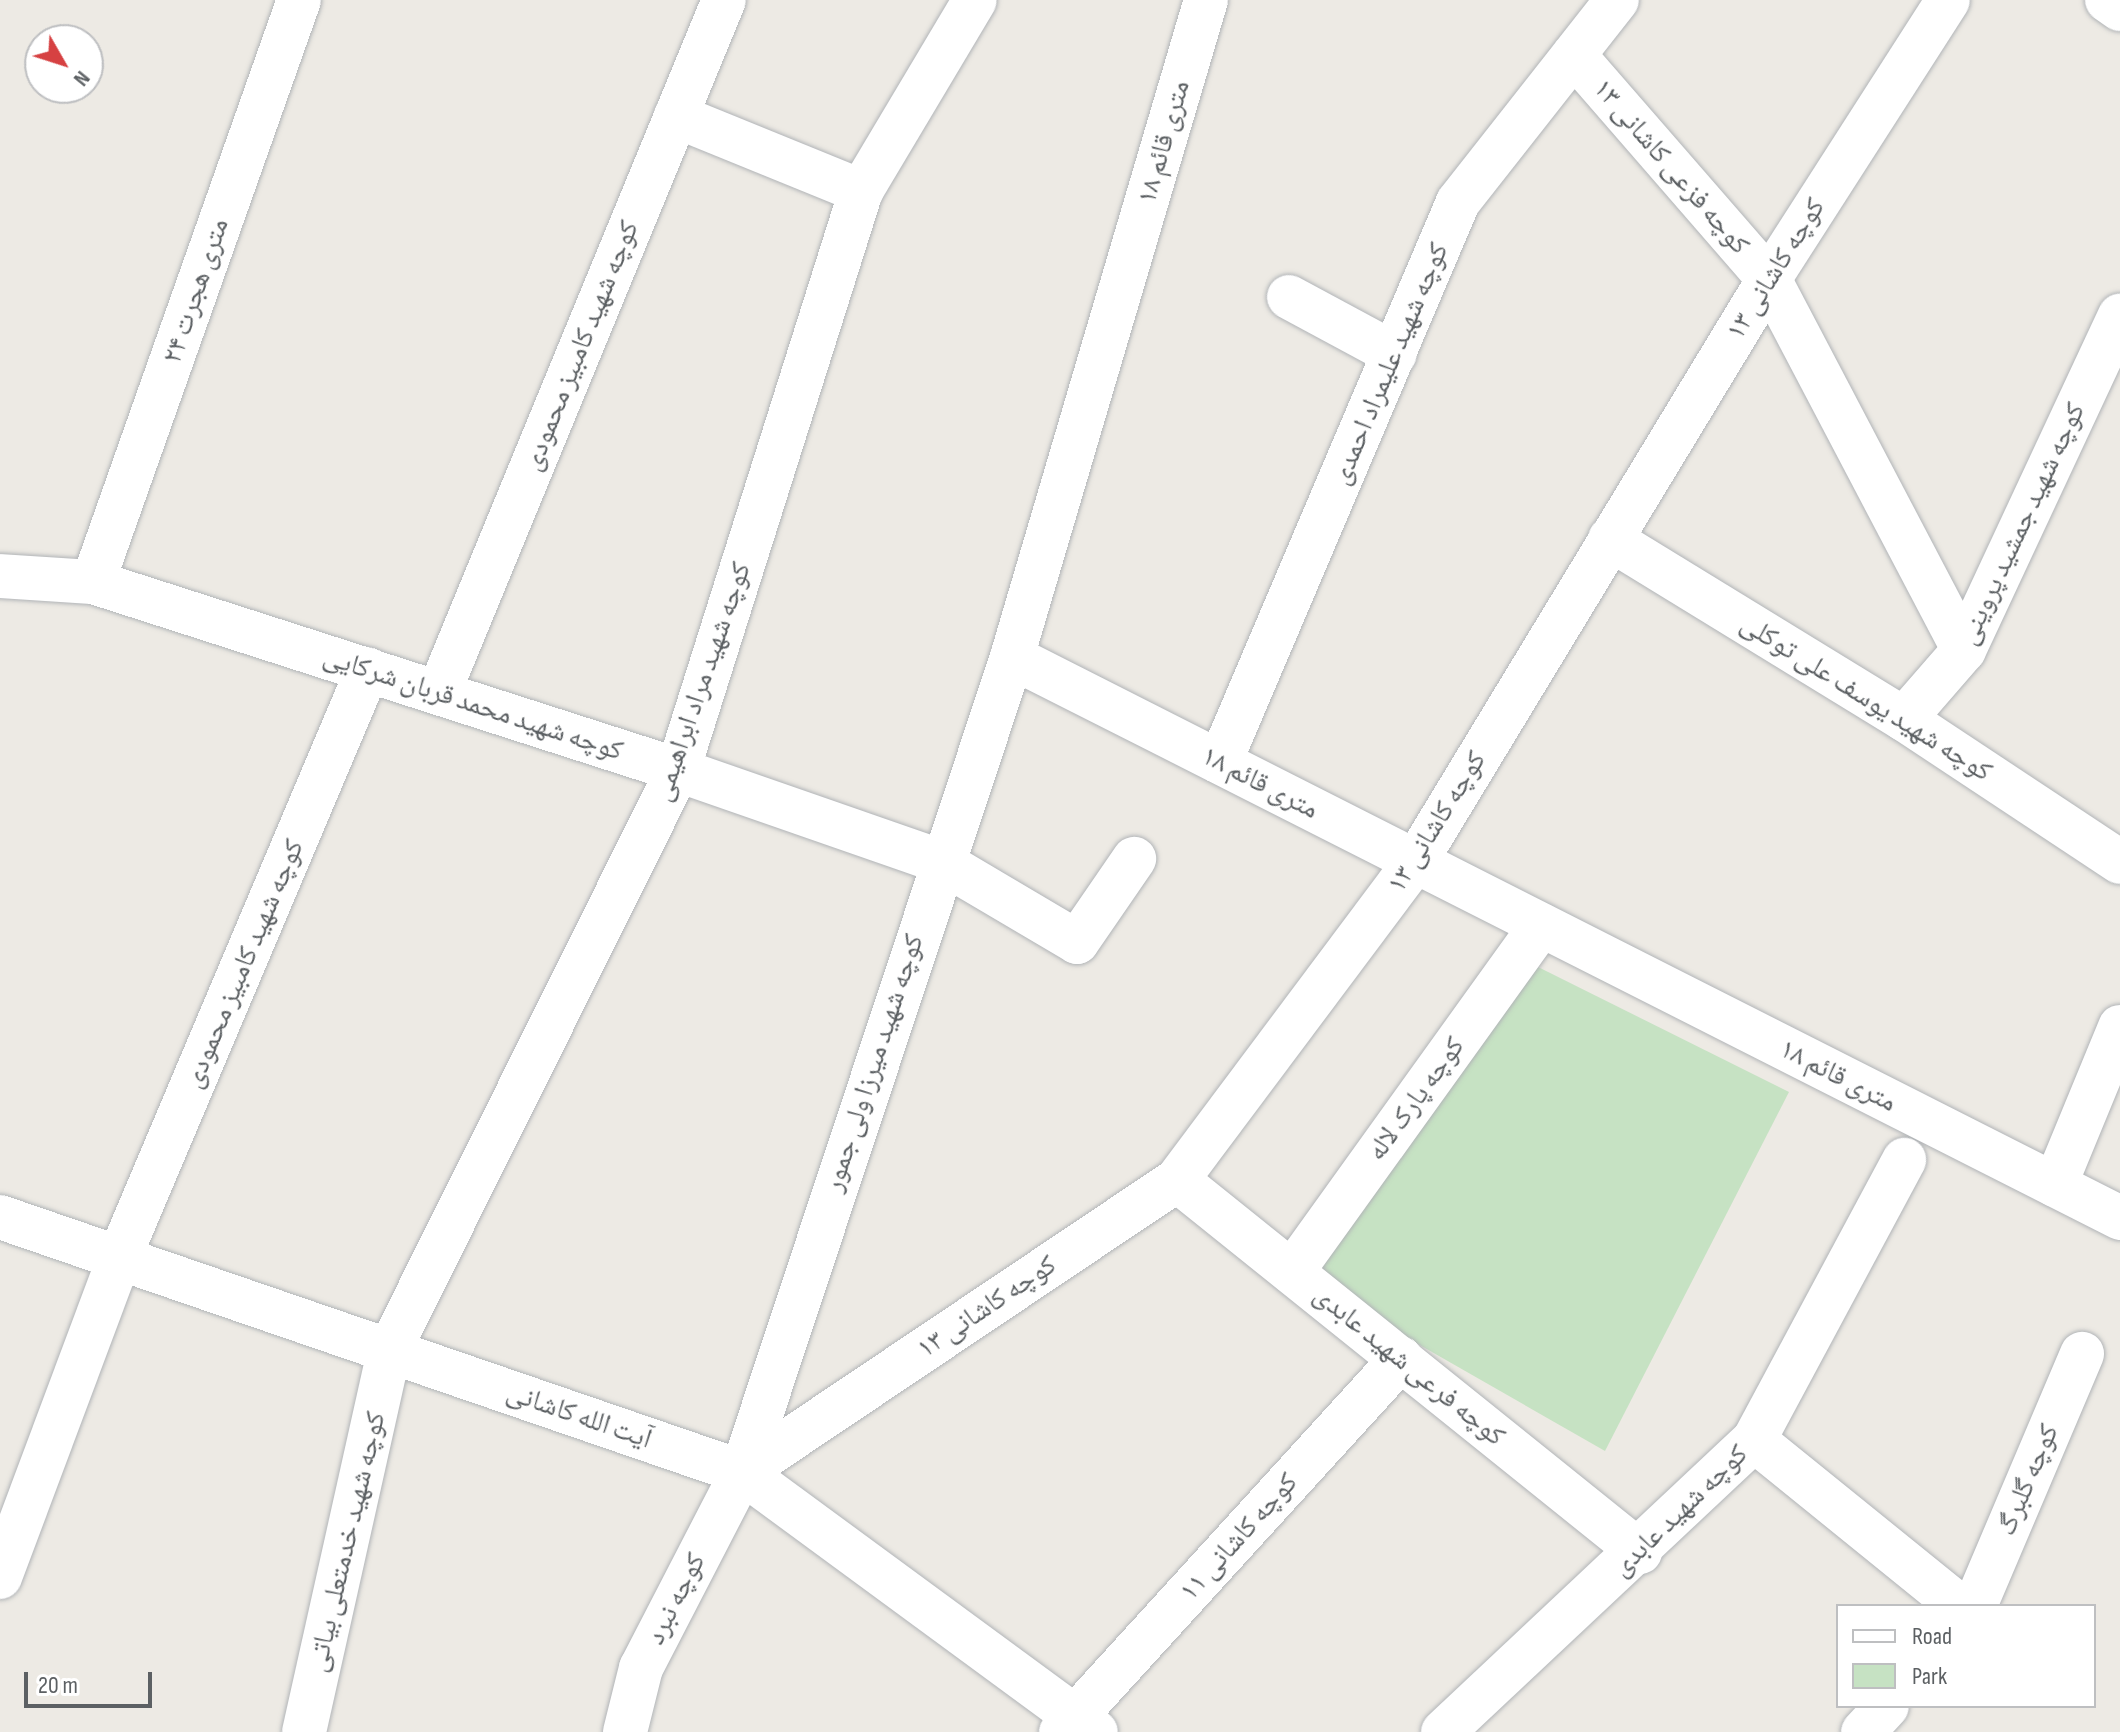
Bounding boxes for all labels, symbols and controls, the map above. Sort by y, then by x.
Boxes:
north arrow [24,24,104,104]
text: N [67,65,96,91]
street label: کوچه فزعی کاشانی ۱۳ [1586,72,1756,262]
street label: ۱۸ متری قائم [1130,76,1198,208]
street label: کوچه کاشانی ۱۳ [1719,192,1833,346]
street label: ۲۴ متری هجرت [155,214,237,368]
street label: کوچه شهید کامبیز محمودی [515,216,647,476]
street label: کوچه شهید علیمراد احمدی [1324,238,1456,490]
street label: کوچه شهید جمشید پروینی [1951,398,2093,650]
street label: کوچه شهید مراد ابراهیمی [645,558,759,806]
street label: کوچه شهید یوسف علی توکلی [1734,607,1998,789]
street label: کوچه شهید محمد قربان شرکایی [319,640,627,768]
street label: ۱۸ متری قائم [1196,739,1324,827]
street label: کوچه کاشانی ۱۳ [1380,745,1494,899]
street label: کوچه شهید کامبیز محمودی [176,835,312,1093]
street label: کوچه شهید میرزا ولی جمور [817,930,931,1196]
street label: کوچه پارک لاله [1360,1031,1472,1167]
street label: ۱۸ متری قائم [1774,1032,1902,1120]
street label: کوچه کاشانی ۱۳ [911,1248,1063,1366]
street label: کوچه فرعی شهید عابدی [1306,1278,1512,1454]
street label: آیت الله کاشانی [502,1375,656,1457]
street label: کوچه شهید خدمتعلی بیاتی [301,1408,393,1676]
street label: کوچه گلبرگ [1990,1419,2066,1541]
street label: کوچه شهید عابدی [1605,1438,1755,1584]
street label: کوچه کاشانی ۱۱ [1173,1466,1305,1608]
street label: کوچه نبرد [639,1548,713,1650]
legend [1836,1604,2096,1708]
text: Road [1912,1622,1952,1651]
scale bar [28,1656,156,1706]
text: Park [1912,1662,1947,1691]
text: 20 m [38,1671,78,1700]

